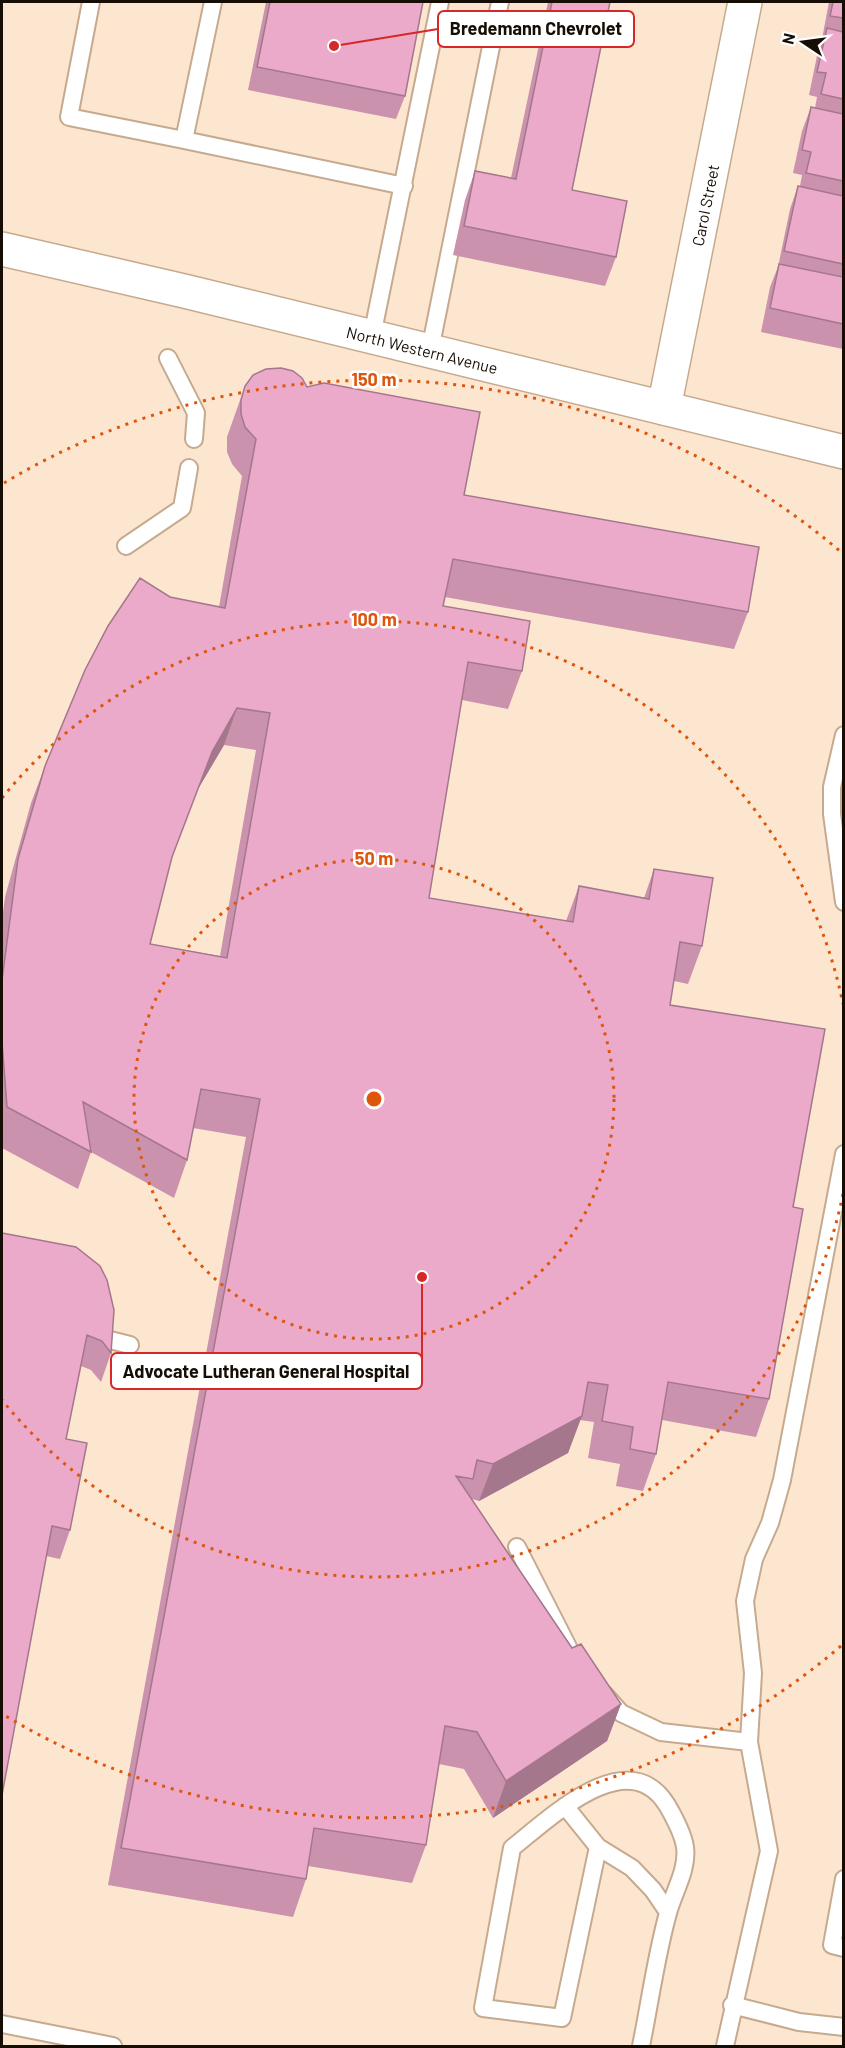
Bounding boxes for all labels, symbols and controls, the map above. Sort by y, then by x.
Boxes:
callout: Bredemann Chevrolet [438,11,634,47]
north arrow [773,12,833,72]
text: Bredemann Chevrolet [450,17,622,39]
text: N [777,31,798,46]
street label: Carol Street [687,162,722,248]
street label: North Western Avenue [345,321,500,377]
text: 150 m [352,368,396,390]
text: 100 m [351,608,397,630]
text: 50 m [355,847,393,869]
centre of rings [364,1089,384,1109]
callout: Advocate Lutheran General Hospital [111,1353,422,1389]
text: Advocate Lutheran General Hospital [123,1360,409,1382]

